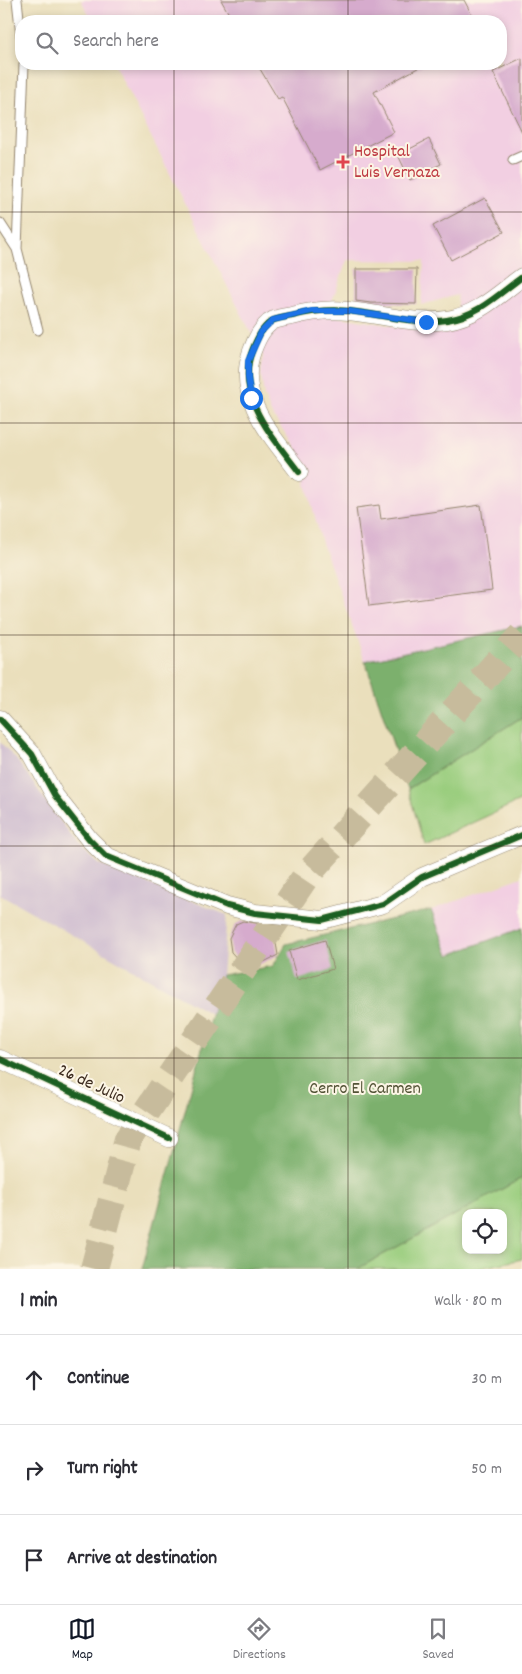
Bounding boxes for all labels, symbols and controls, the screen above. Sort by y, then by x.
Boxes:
search box [15,15,507,70]
icon: search [33,29,61,57]
text: Search here [73,29,159,56]
place label: Hospital Luis Vernaza [354,140,440,186]
marker: Hospital Luis Vernaza [336,155,350,169]
route end [415,311,438,334]
route start [240,387,263,410]
street label: 26 de Julio [53,1059,129,1111]
park label: Cerro El Carmen [309,1077,421,1102]
map controls [462,1209,507,1254]
button: locate [462,1209,507,1254]
text: 1 min [20,1287,57,1317]
text: Walk · 80 m [434,1290,502,1313]
icon: ahead [20,1366,48,1394]
text: Continue [67,1366,129,1393]
text: 30 m [472,1368,502,1391]
icon: right [20,1456,48,1484]
text: Turn right [67,1456,138,1483]
text: 50 m [471,1458,502,1481]
icon: arrive [20,1546,48,1574]
text: Arrive at destination [67,1546,217,1573]
tab: Map [68,1615,96,1665]
tab: Directions [233,1615,286,1665]
tab: Saved [422,1615,454,1665]

